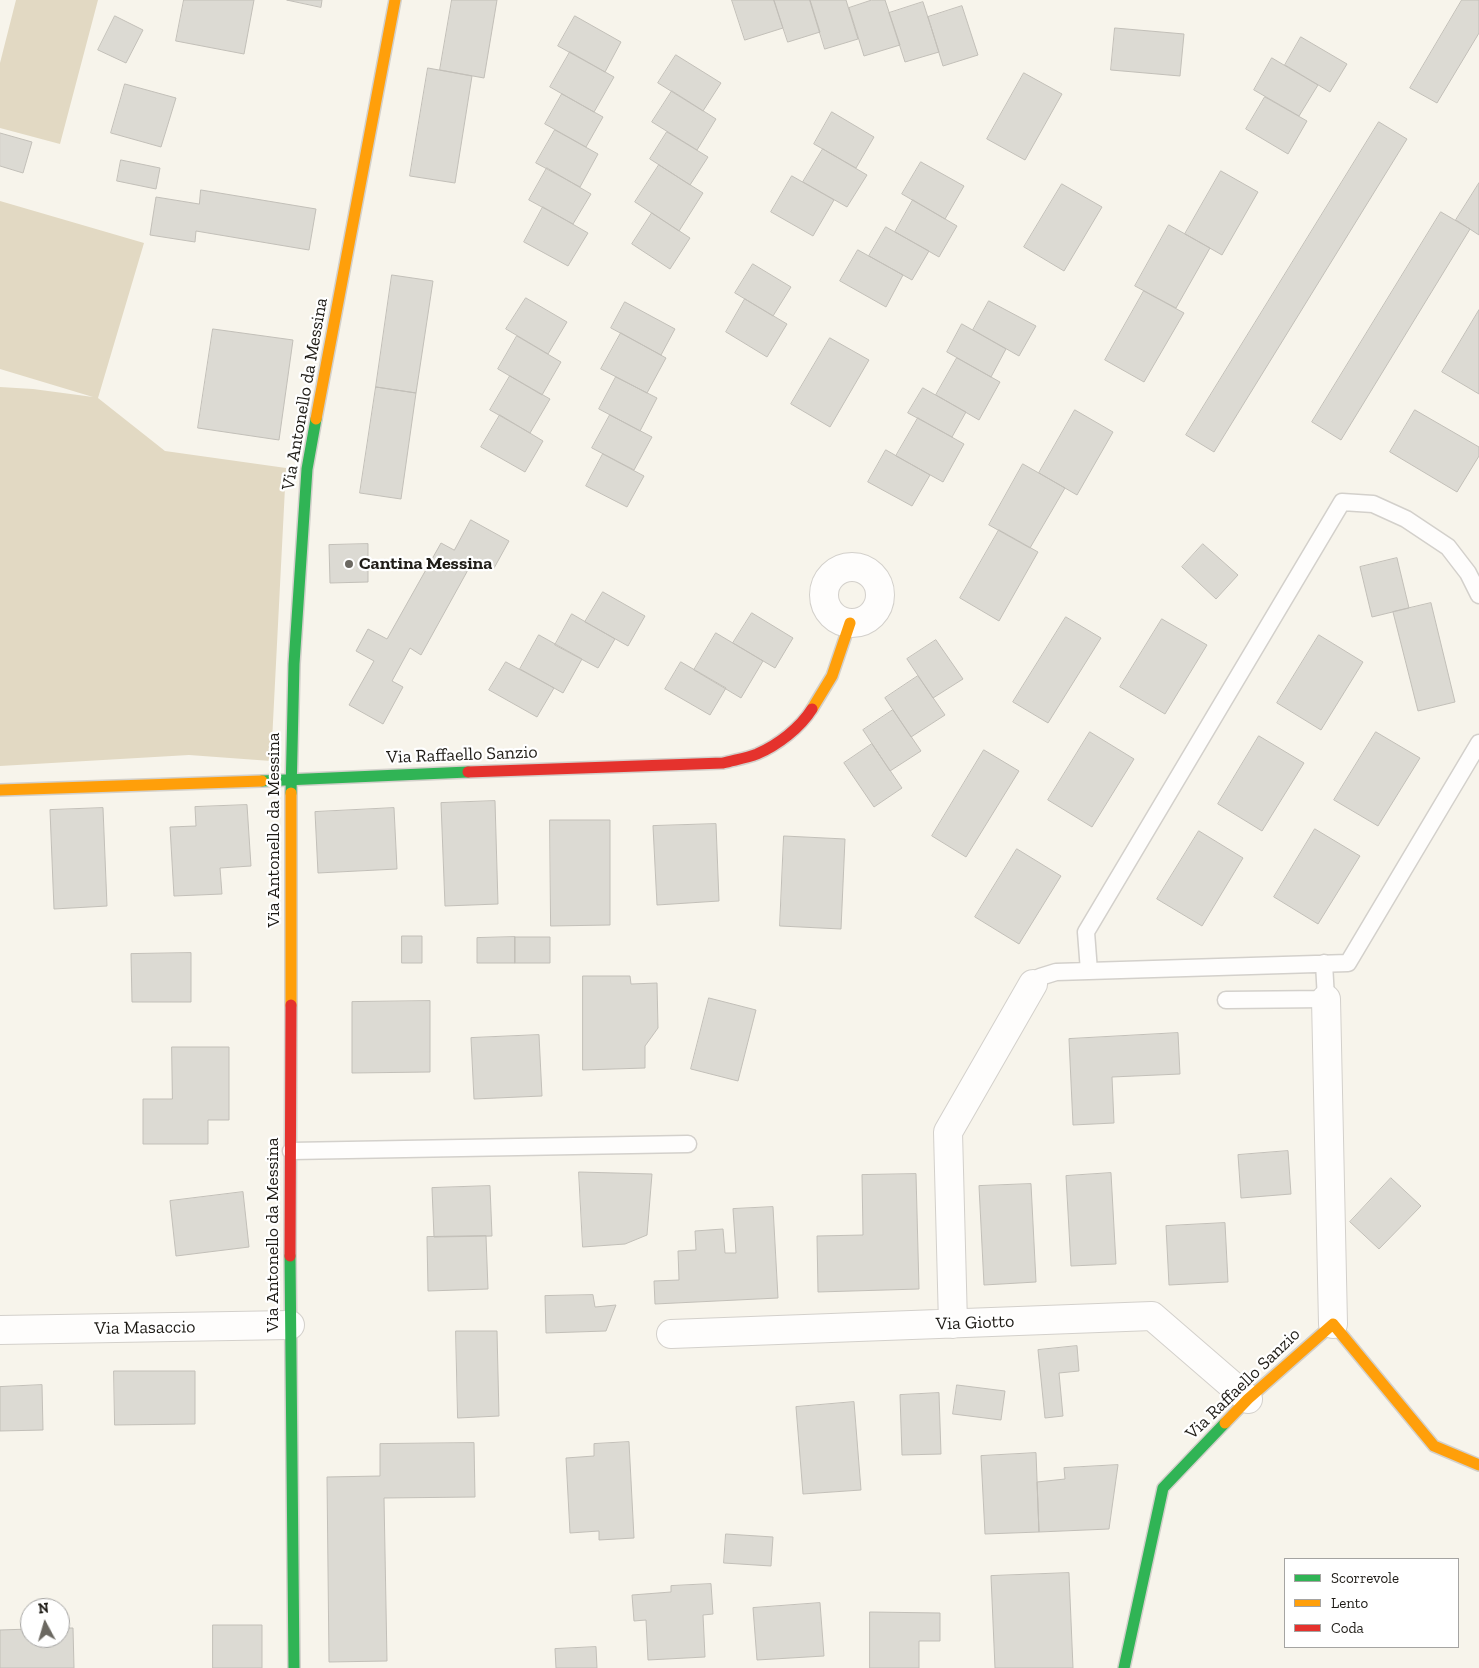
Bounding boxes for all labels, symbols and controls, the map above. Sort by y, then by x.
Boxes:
street label: Via Antonello da Messina [277,296,333,492]
place label: Cantina Messina [359,553,492,575]
marker: Cantina Messina [343,558,355,570]
street label: Via Antonello da Messina [263,732,285,928]
street label: Via Raffaello Sanzio [386,742,538,768]
street label: Via Antonello da Messina [262,1137,284,1333]
street label: Via Giotto [935,1311,1015,1335]
street label: Via Masaccio [94,1316,196,1340]
street label: Via Raffaello Sanzio [1181,1324,1305,1444]
legend [1284,1558,1459,1648]
text: Scorrevole [1331,1569,1399,1587]
text: Lento [1331,1594,1368,1612]
north arrow [20,1598,70,1648]
text: N [37,1600,50,1618]
text: Coda [1331,1619,1364,1637]

